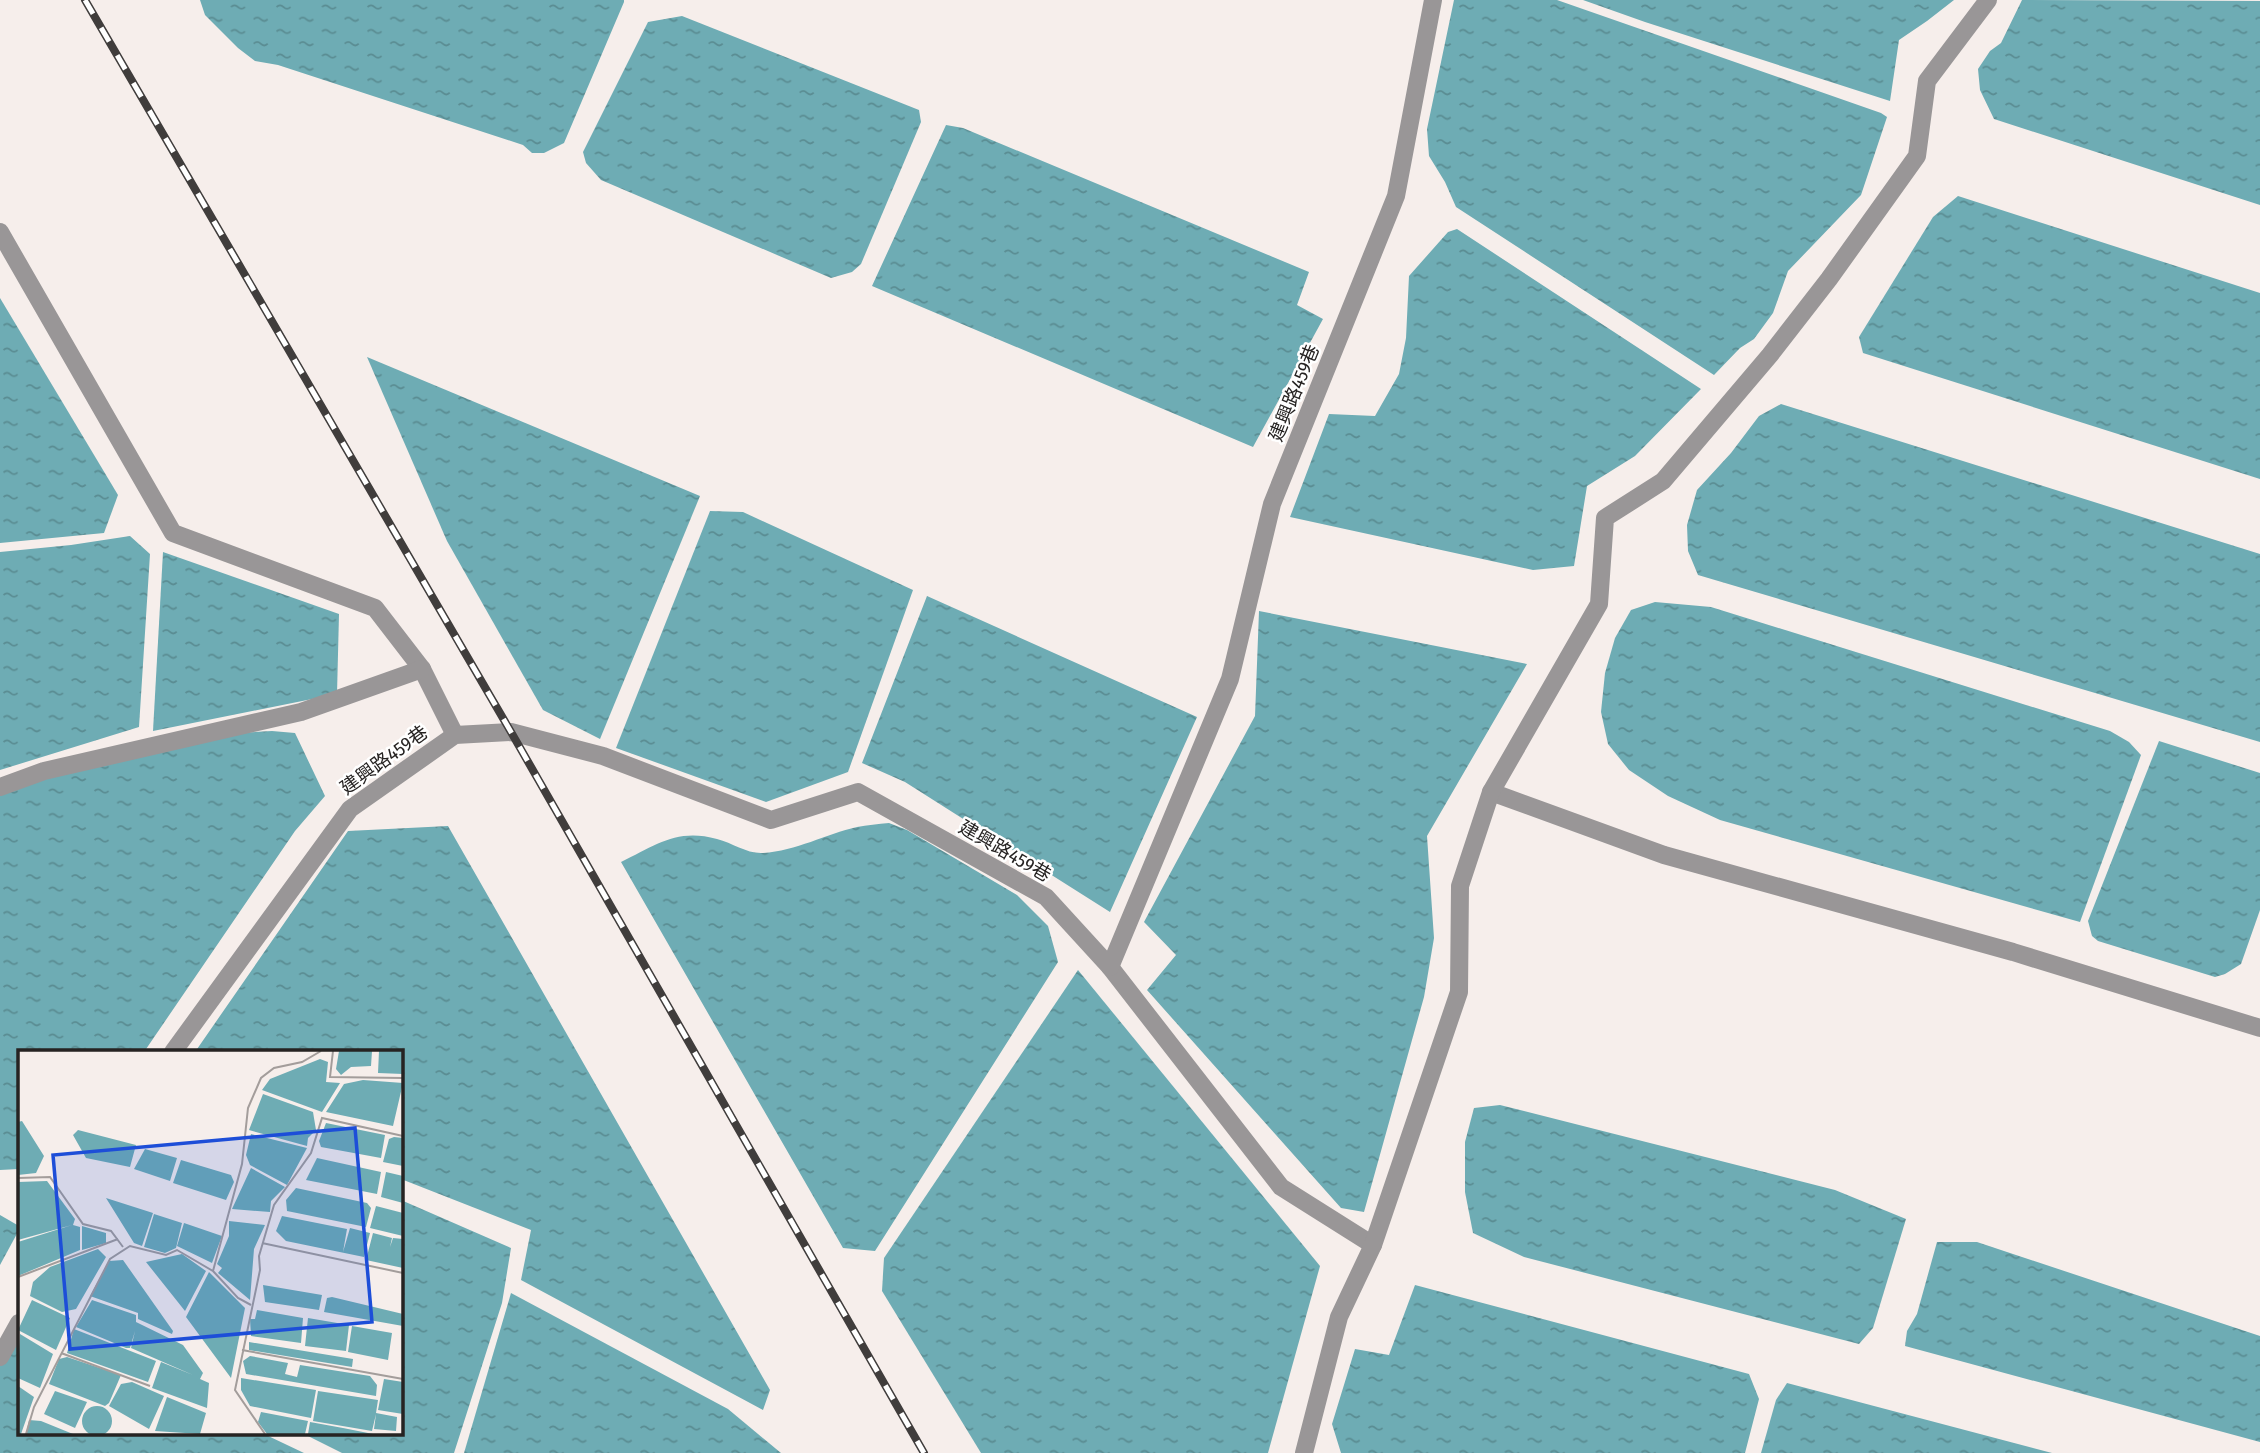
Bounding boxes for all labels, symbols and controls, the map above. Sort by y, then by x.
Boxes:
street label: 建興路459巷 [1264,341,1324,445]
street label: 建興路459巷 [336,721,432,799]
street label: 建興路459巷 [955,815,1055,887]
inset map [18,1050,402,1436]

